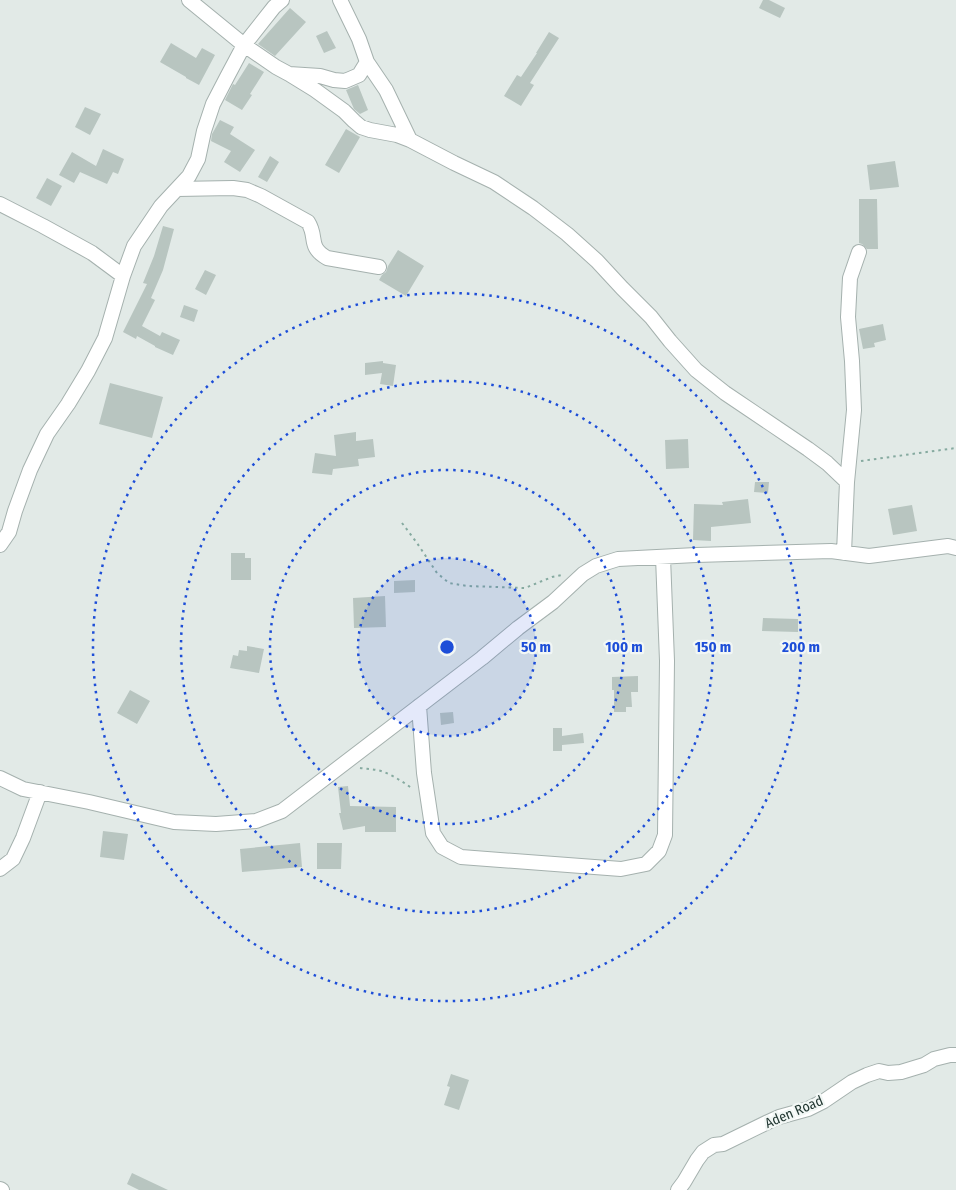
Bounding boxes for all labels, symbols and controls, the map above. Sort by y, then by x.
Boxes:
centre of rings [438,638,456,656]
text: 50 m [521,638,551,656]
text: 100 m [605,638,643,656]
text: 150 m [695,638,731,656]
text: 200 m [781,638,820,656]
street label: Aden Road [762,1092,826,1132]

